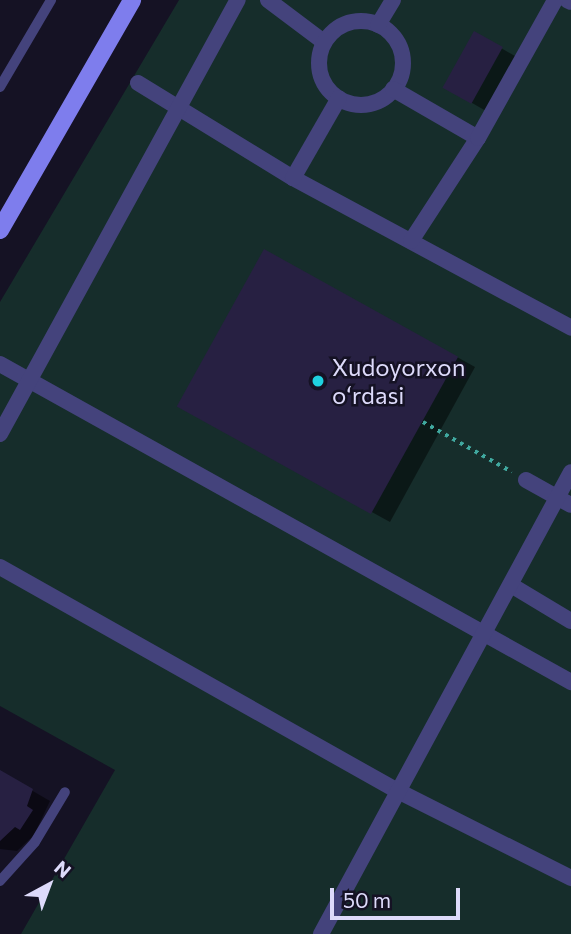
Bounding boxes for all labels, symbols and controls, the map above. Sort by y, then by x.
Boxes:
place label: Xudoyorxon oʻrdasi [332,353,465,409]
marker: Xudoyorxon oʻrdasi [310,373,326,389]
north arrow [14,850,84,920]
text: N [50,855,76,882]
scale bar [333,874,462,918]
text: 50 m [343,887,391,912]

